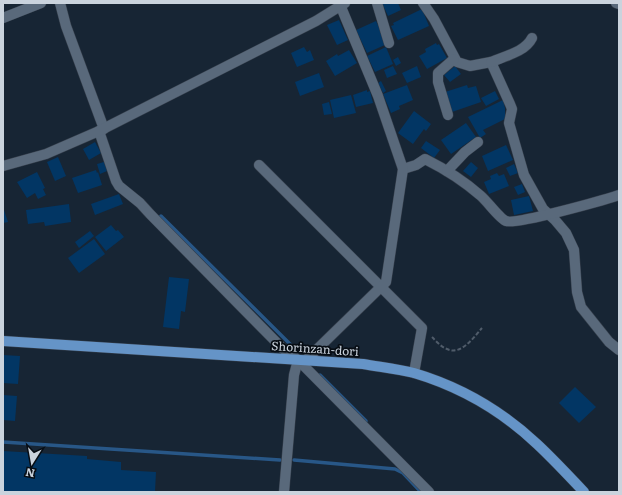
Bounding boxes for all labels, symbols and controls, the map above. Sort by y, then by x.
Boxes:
street label: Shorinzan-dori [271,336,359,360]
north arrow [12,443,52,483]
text: N [24,465,36,483]

